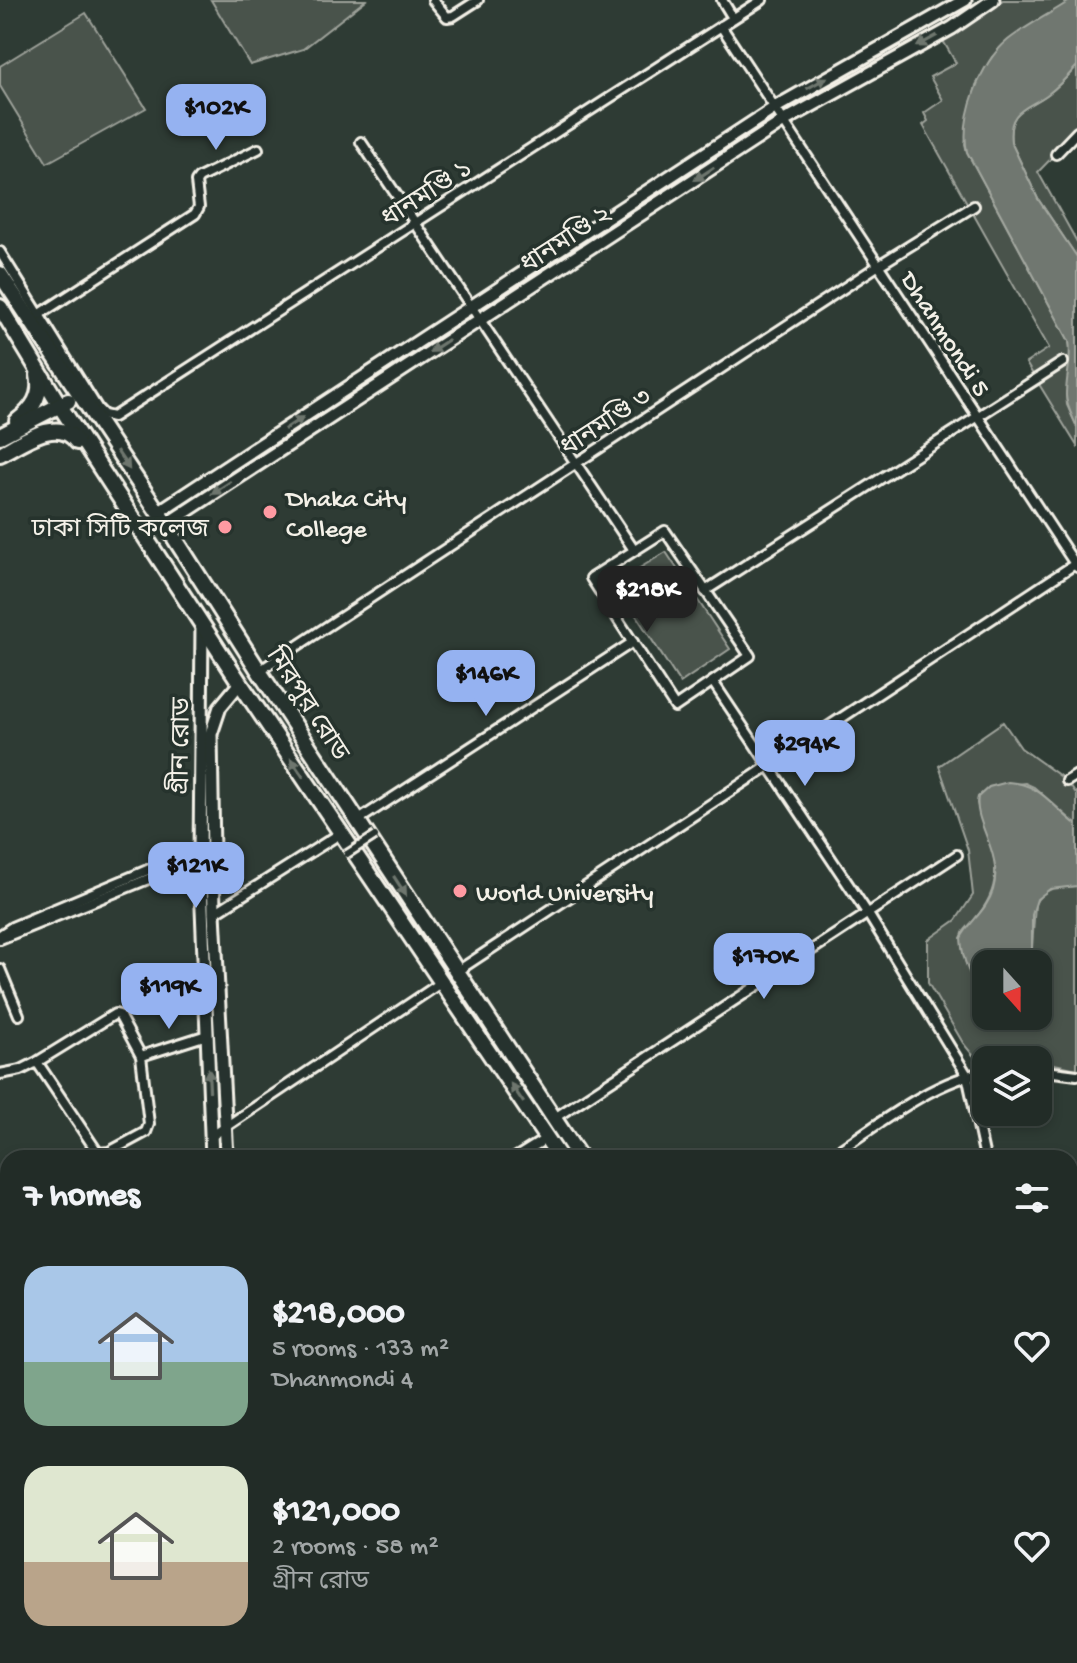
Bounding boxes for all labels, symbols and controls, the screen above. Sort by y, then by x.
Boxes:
one-way arrow [916,35,939,48]
one-way arrow [806,77,829,90]
pin: $102K [160,84,272,152]
text: $102K [184,94,248,125]
street label: ধানমণ্ডি ১ [376,152,480,237]
one-way arrow [693,166,714,181]
street label: ধানমণ্ডি ২ [515,198,619,283]
street label: Dhanmondi 5 [890,265,995,404]
one-way arrow [428,339,450,353]
street label: ধানমণ্ডি ৩ [555,381,659,466]
one-way arrow [283,416,305,430]
one-way arrow [115,449,130,470]
one-way arrow [210,481,232,495]
place label: Dhaka City College [284,486,407,547]
marker: Dhaka City College [261,503,279,521]
place label: ঢাকা সিটি কলেজ [31,513,210,547]
marker: ঢাকা সিটি কলেজ [216,518,234,536]
pin: $218K [591,566,703,634]
text: $218K [615,576,679,607]
street label: মিরপুর রোড [257,640,356,768]
pin: $146K [430,650,542,718]
text: $146K [455,660,517,691]
street label: গ্রীন রোড [164,697,200,795]
pin: $294K [749,720,861,788]
text: $294K [773,730,837,761]
one-way arrow [290,758,305,779]
pin: $121K [140,842,252,910]
text: $121K [166,852,226,883]
one-way arrow [392,875,406,897]
place label: World University [476,880,654,911]
marker: World University [451,882,469,900]
pin: $170K [708,933,820,1001]
text: $170K [732,943,796,974]
north arrow [972,950,1052,1030]
map controls [972,950,1052,1126]
pin: $119K [113,963,225,1031]
text: $119K [139,973,199,1004]
button: layers [972,1046,1052,1126]
one-way arrow [202,1067,215,1092]
one-way arrow [509,1083,524,1104]
icon: filters [1010,1176,1054,1220]
text: 7 homes [24,1178,140,1218]
text: $218,000 [272,1295,405,1335]
icon: home [88,1298,184,1394]
icon: heart [1010,1324,1054,1368]
text: 5 rooms · 133 m² [272,1335,449,1366]
text: Dhanmondi 4 [272,1366,413,1397]
text: $121,000 [272,1493,400,1533]
icon: home [88,1498,184,1594]
icon: heart [1010,1524,1054,1568]
text: 2 rooms · 58 m² [272,1533,438,1564]
text: গ্রীন রোড [272,1568,369,1599]

